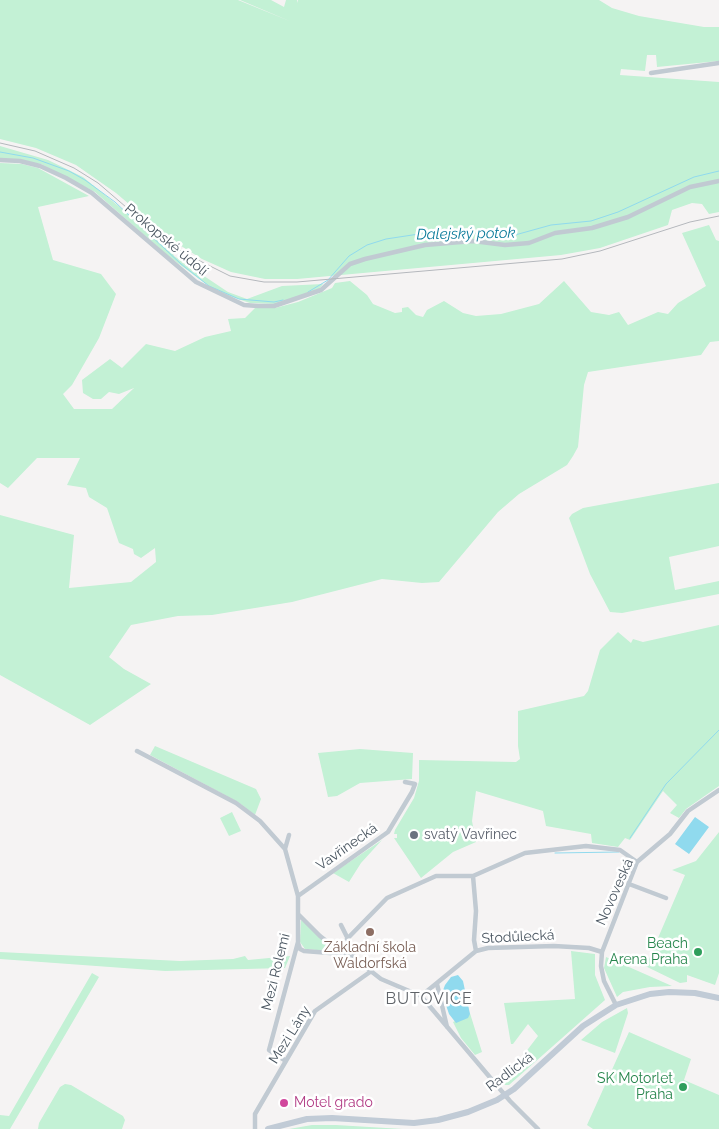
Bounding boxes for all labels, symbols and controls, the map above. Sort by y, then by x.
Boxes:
street label: Prokopské údolí [121,200,211,280]
water label: Dalejský potok [416,224,516,244]
street label: Vavřinecká [313,820,381,874]
place label: svatý Vavřinec [424,827,517,843]
marker: svatý Vavřinec [408,829,420,841]
street label: Novoveská [593,856,637,928]
marker: Základní škola Waldorfská [364,926,376,938]
street label: Stodůlecká [481,927,555,947]
street label: Mezi Rolemi [258,932,294,1012]
place label: Beach Arena Praha [609,936,688,969]
place label: Základní škola Waldorfská [324,940,416,972]
marker: Beach Arena Praha [692,946,704,958]
district label: BUTOVICE [384,989,474,1009]
street label: Mezi Lány [266,1003,314,1067]
street label: Radlická [483,1049,537,1095]
place label: SK Motorlet Praha [597,1071,673,1104]
marker: SK Motorlet Praha [677,1081,689,1093]
place label: Motel grado [294,1095,373,1111]
marker: Motel grado [278,1097,290,1109]

